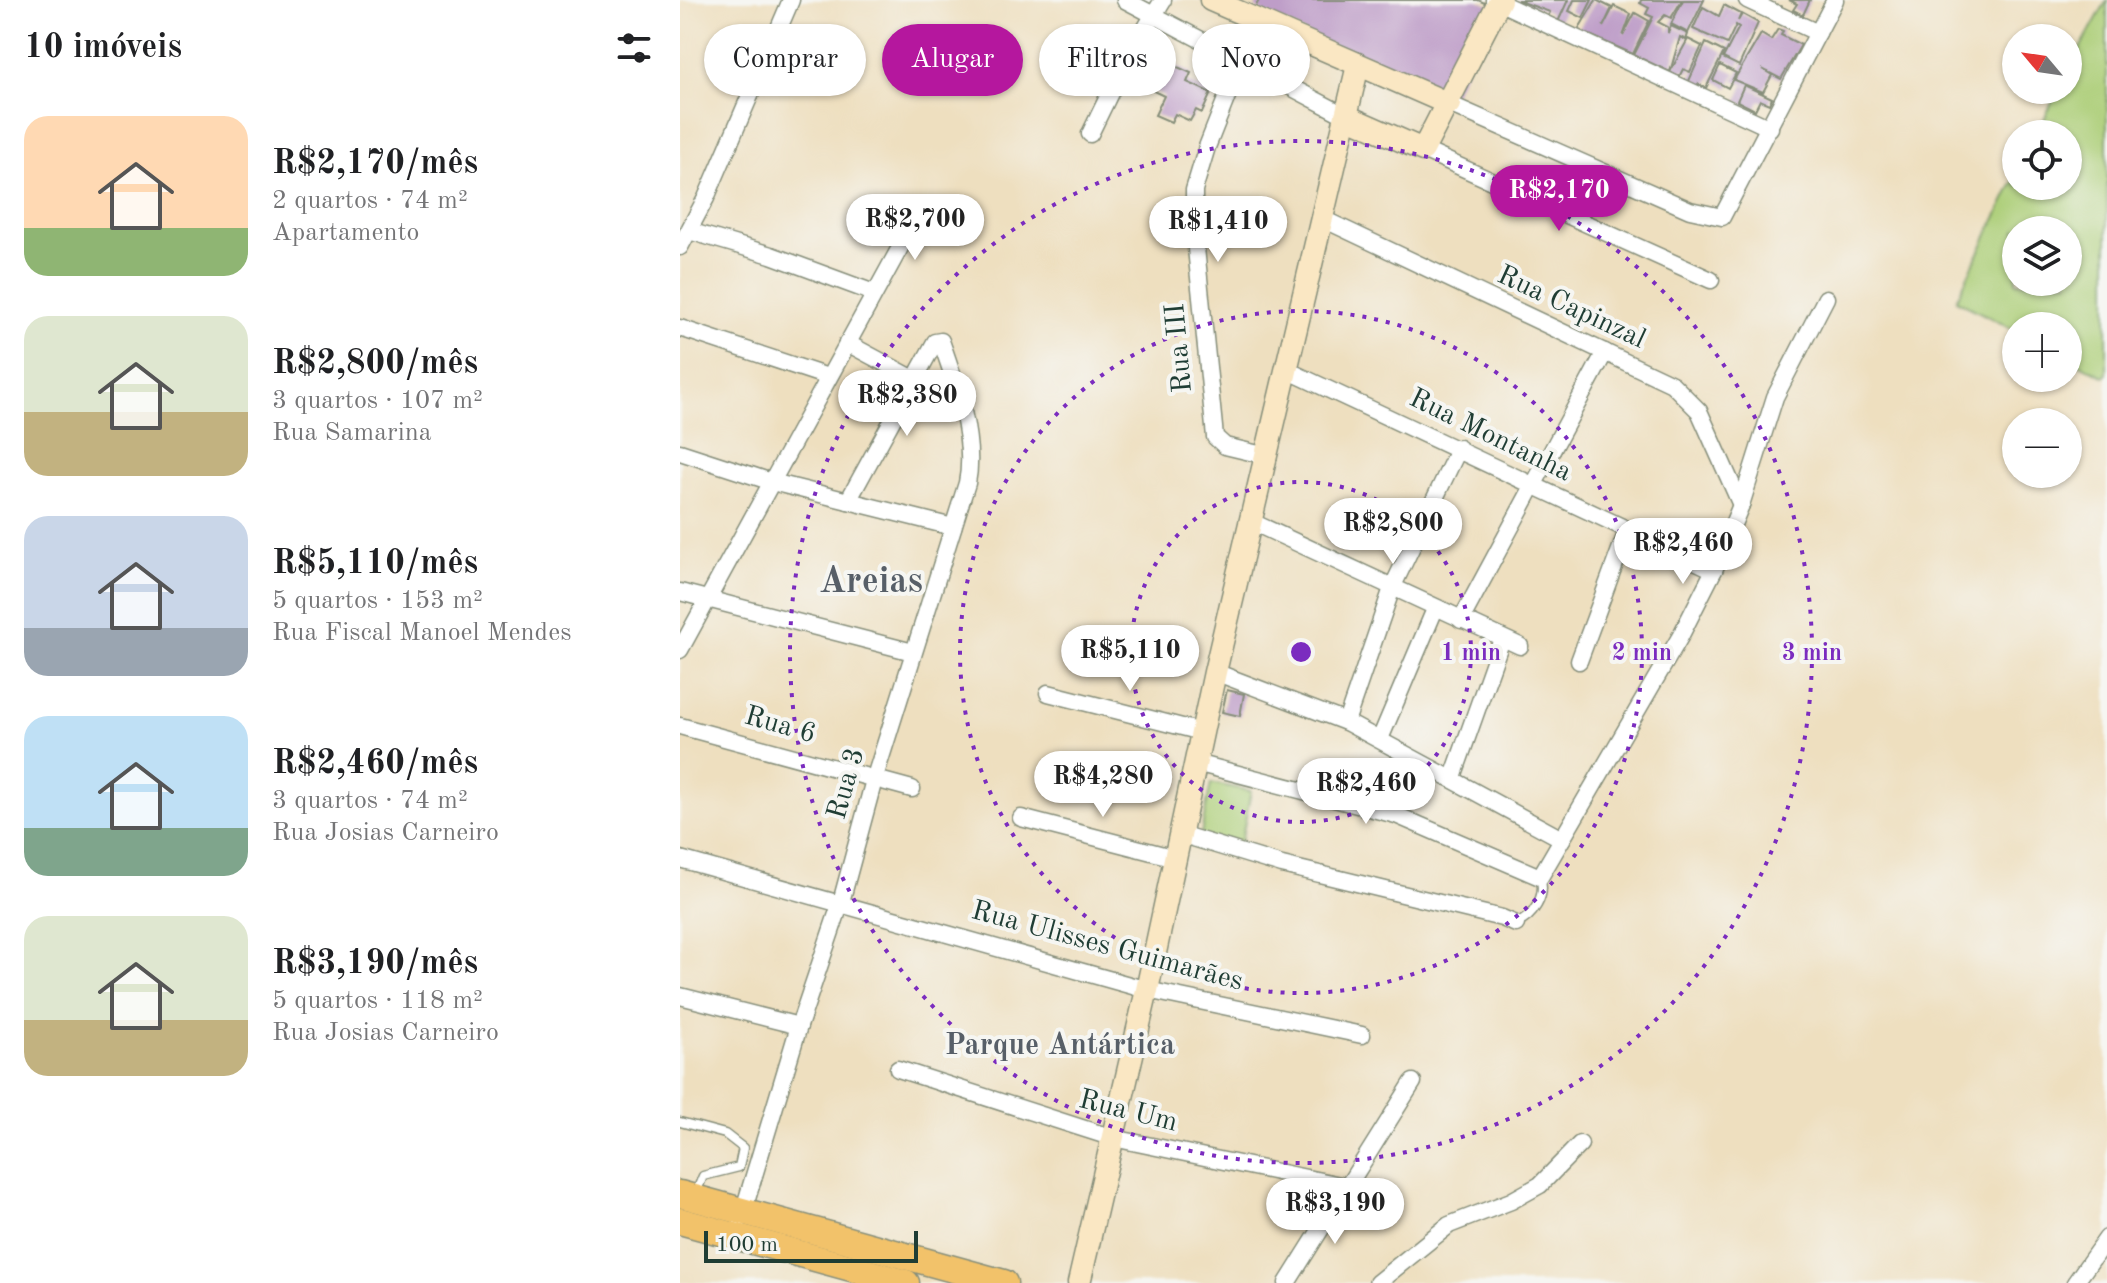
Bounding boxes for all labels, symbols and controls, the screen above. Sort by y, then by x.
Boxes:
chip: Comprar [704,24,866,96]
chip: Alugar [882,24,1023,96]
chip: Filtros [1039,24,1176,96]
chip: Novo [1192,24,1310,96]
north arrow [2002,24,2082,104]
map controls [2002,24,2082,488]
icon: filters [612,26,656,70]
text: 10 imóveis [24,31,182,65]
button: locate [2002,120,2082,200]
text: R$2,170/mês [272,147,478,181]
icon: home [88,148,184,244]
pin: R$2,170 [1485,165,1633,233]
text: R$2,170 [1508,178,1610,204]
text: 2 quartos · 74 m² [272,188,468,214]
pin: R$2,700 [841,194,989,262]
pin: R$1,410 [1144,196,1292,264]
text: R$2,700 [864,207,966,233]
text: R$1,410 [1167,209,1269,235]
button: layers [2002,216,2082,296]
text: Apartamento [272,220,419,246]
street label: Rua Capinzal [1493,261,1649,355]
street label: Rua III [1162,302,1198,394]
button: + [2002,312,2082,392]
text: R$2,800/mês [272,347,478,381]
icon: home [88,348,184,444]
pin: R$2,380 [833,370,981,438]
text: R$2,380 [856,383,958,409]
street label: Rua Montanha [1404,385,1576,487]
text: 3 quartos · 107 m² [272,388,483,414]
button: − [2002,408,2082,488]
text: Rua Samarina [272,420,432,446]
pin: R$2,800 [1319,498,1467,566]
text: R$2,800 [1342,511,1444,537]
pin: R$2,460 [1609,518,1757,586]
text: R$2,460 [1632,531,1734,557]
text: R$5,110/mês [272,547,478,581]
icon: home [88,548,184,644]
district label: Areias [819,565,923,601]
text: 5 quartos · 153 m² [272,588,483,614]
text: Rua Fiscal Manoel Mendes [272,620,571,646]
pin: R$5,110 [1056,625,1204,693]
text: R$5,110 [1079,638,1181,664]
centre of rings [1287,638,1315,666]
text: 1 min [1441,642,1501,666]
text: 2 min [1612,642,1672,666]
text: 3 min [1782,642,1842,666]
street label: Rua 6 [741,702,819,750]
street label: Rua 3 [823,745,871,823]
text: R$2,460/mês [272,747,478,781]
icon: home [88,748,184,844]
pin: R$4,280 [1029,751,1177,819]
pin: R$2,460 [1292,758,1440,826]
text: R$4,280 [1052,764,1154,790]
text: R$2,460 [1315,771,1417,797]
text: 3 quartos · 74 m² [272,788,468,814]
text: Rua Josias Carneiro [272,820,499,846]
street label: Rua Ulisses Guimarães [968,897,1246,997]
text: R$3,190/mês [272,947,478,981]
icon: home [88,948,184,1044]
text: 5 quartos · 118 m² [272,988,483,1014]
text: Rua Josias Carneiro [272,1020,499,1046]
district label: Parque Antártica [945,1031,1175,1061]
street label: Rua Um [1076,1086,1180,1138]
pin: R$3,190 [1261,1178,1409,1246]
text: R$3,190 [1284,1191,1386,1217]
scale bar [704,1227,918,1263]
text: 100 m [716,1234,778,1256]

